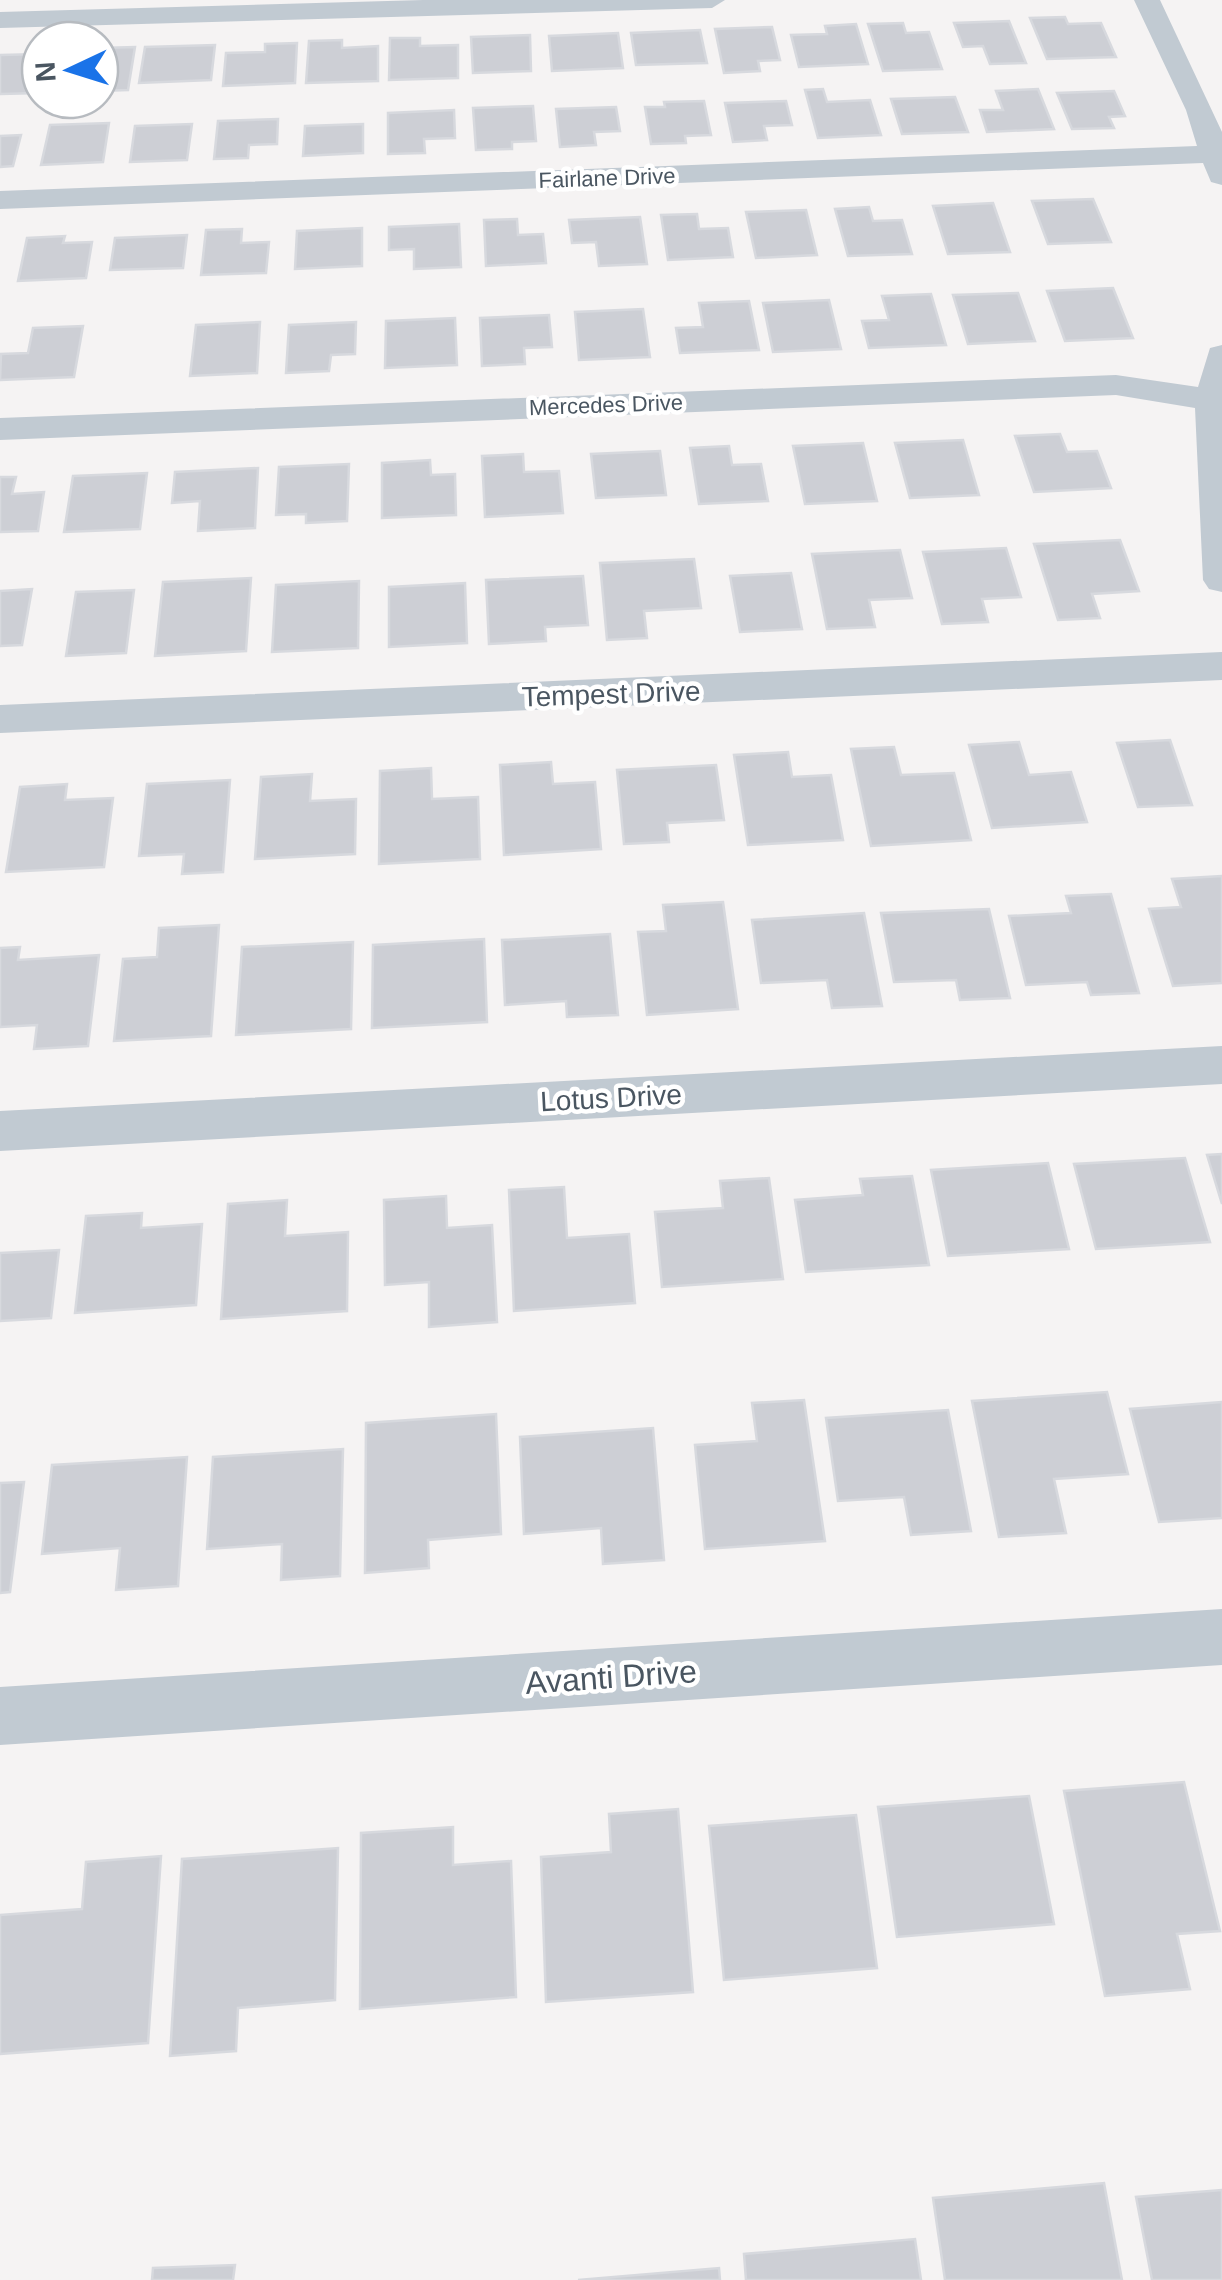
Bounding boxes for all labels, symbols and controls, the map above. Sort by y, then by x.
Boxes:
north arrow [20,20,120,120]
text: N [29,61,62,83]
street label: Fairlane Drive [538,163,676,193]
street label: Mercedes Drive [529,390,683,420]
street label: Tempest Drive [521,675,701,713]
street label: Lotus Drive [539,1079,683,1117]
street label: Avanti Drive [524,1653,698,1701]

